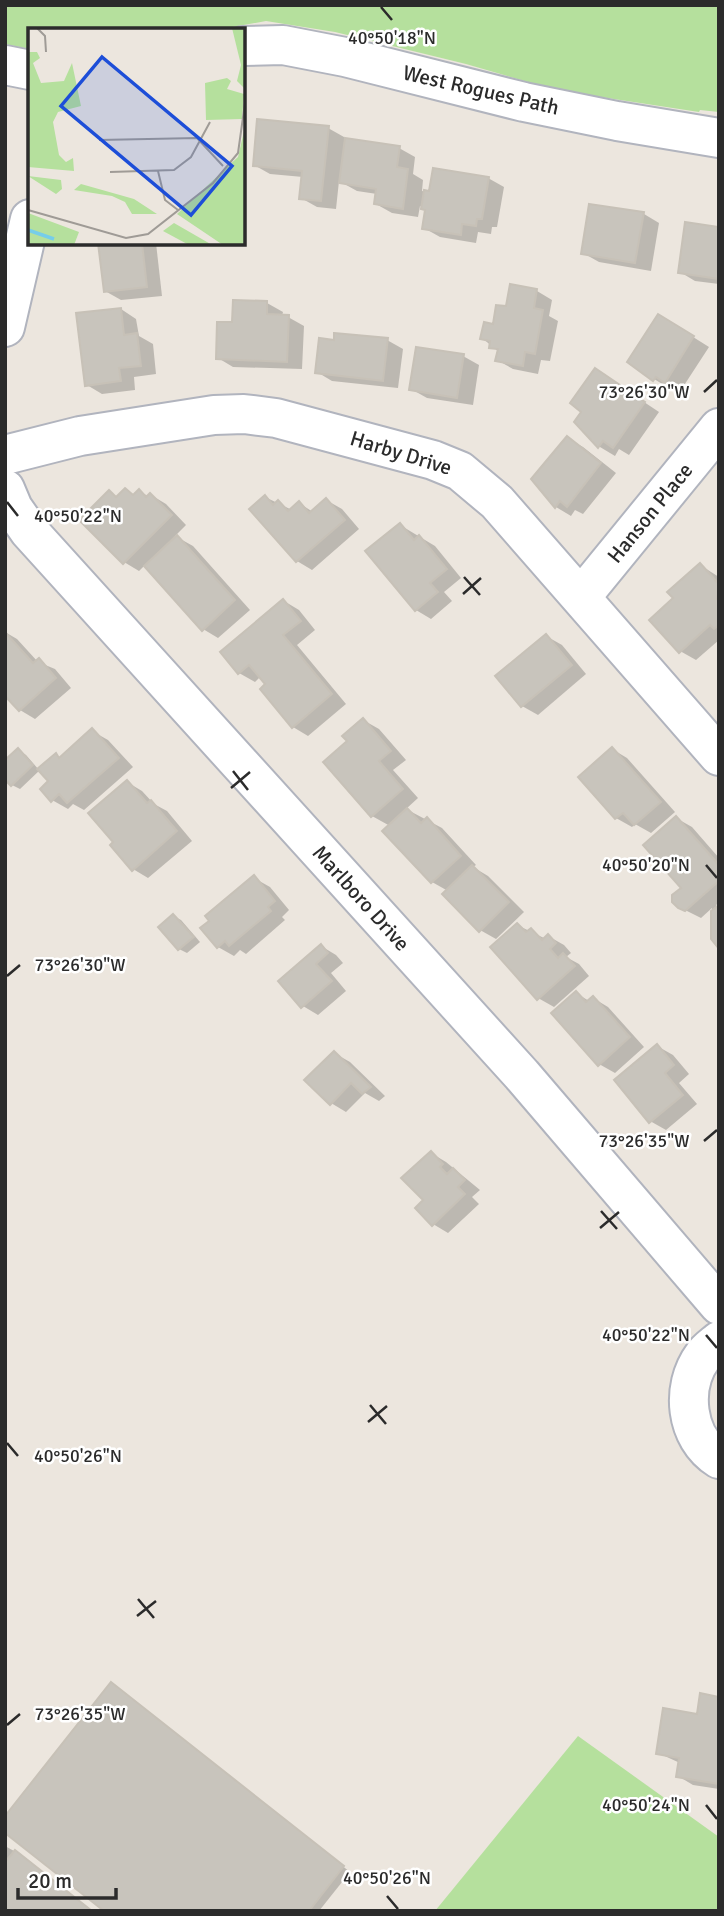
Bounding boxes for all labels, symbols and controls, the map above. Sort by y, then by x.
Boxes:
text: 40°50'18"N [348,27,436,49]
inset map [28,28,245,245]
street label: West Rogues Path [400,59,562,121]
text: 73°26'30"W [599,381,689,403]
street label: Harby Drive [347,425,455,481]
street label: Hanson Place [602,458,698,568]
text: 40°50'22"N [34,505,122,527]
street label: Marlboro Drive [307,840,415,956]
text: 40°50'20"N [602,854,690,876]
text: 73°26'30"W [35,954,125,976]
text: 73°26'35"W [599,1130,689,1152]
text: 40°50'22"N [602,1324,690,1346]
text: 40°50'26"N [34,1445,122,1467]
text: 73°26'35"W [35,1703,125,1725]
text: 40°50'24"N [602,1794,690,1816]
scale bar [18,1856,116,1900]
text: 40°50'26"N [343,1867,431,1889]
text: 20 m [28,1868,72,1894]

